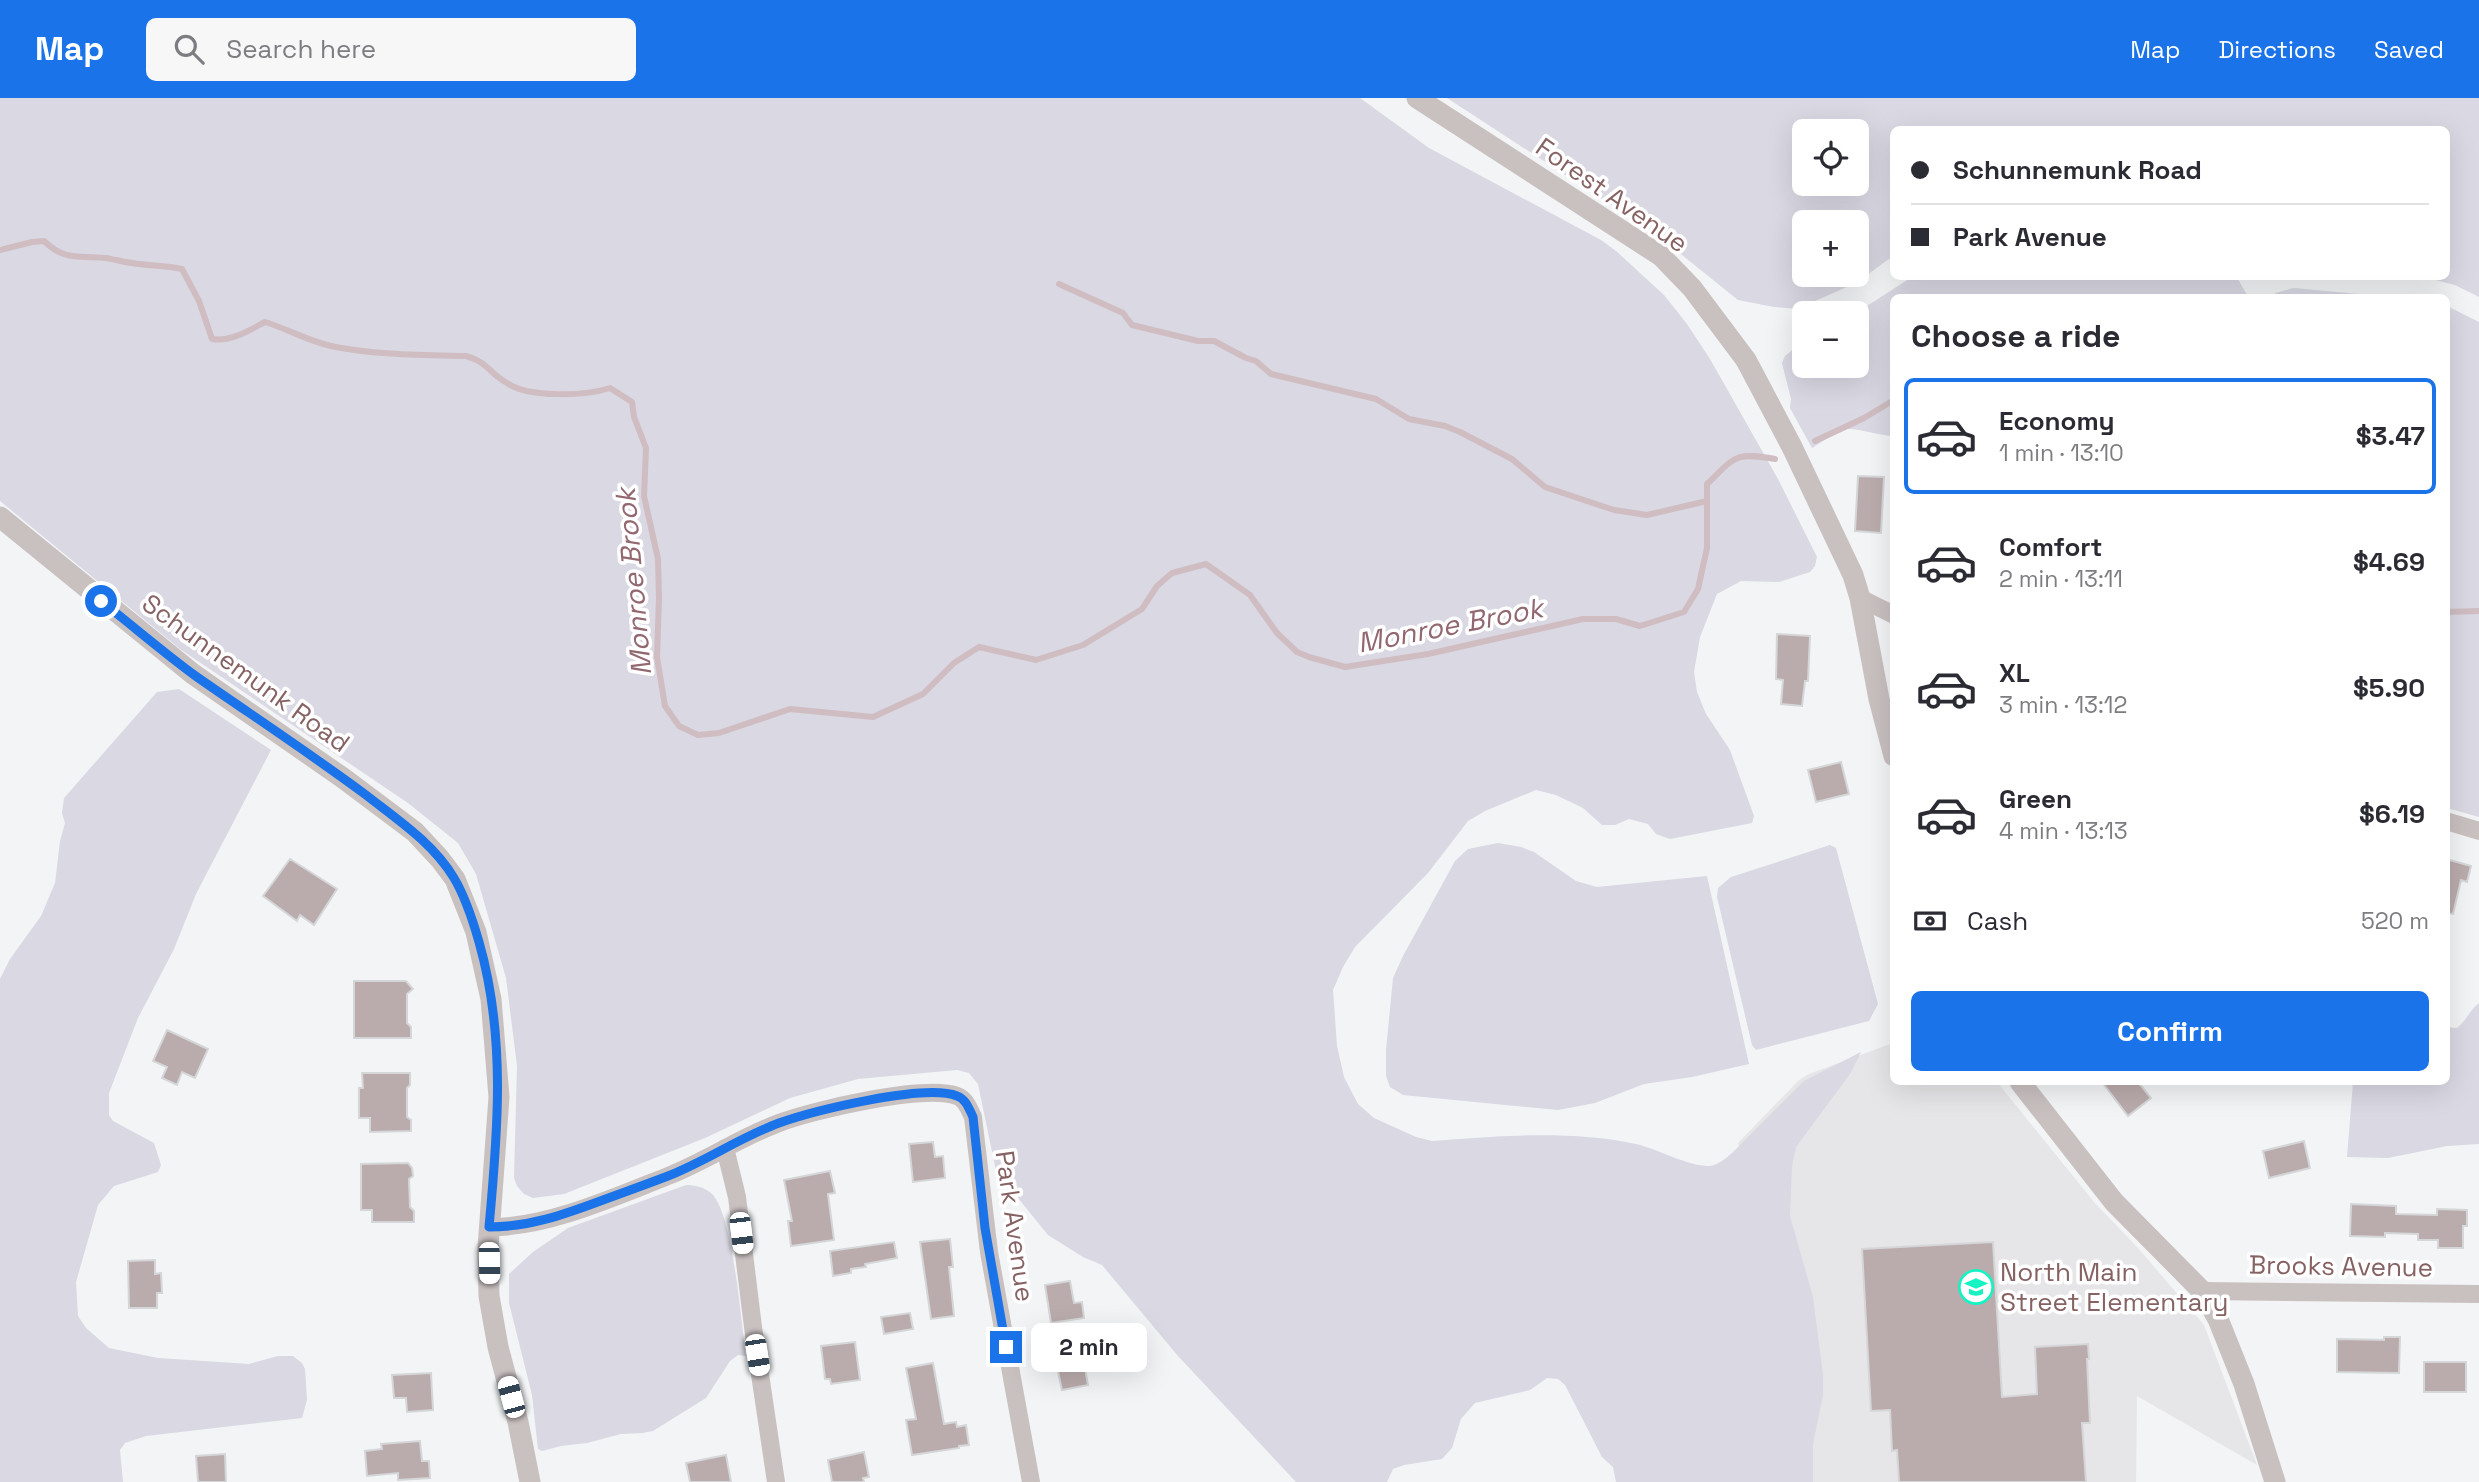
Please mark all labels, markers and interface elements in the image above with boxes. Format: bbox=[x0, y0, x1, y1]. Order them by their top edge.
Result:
search box bbox=[146, 18, 636, 81]
text: Map bbox=[35, 28, 104, 70]
icon: search bbox=[170, 30, 208, 68]
text: Search here bbox=[226, 32, 376, 66]
text: Map bbox=[2130, 34, 2180, 65]
text: Directions bbox=[2218, 34, 2336, 65]
text: Saved bbox=[2374, 34, 2444, 65]
map controls bbox=[1792, 119, 1869, 378]
button: locate bbox=[1792, 119, 1869, 196]
street label: Forest Avenue bbox=[1529, 130, 1695, 260]
text: Schunnemunk Road bbox=[1953, 153, 2202, 187]
button: + bbox=[1792, 210, 1869, 287]
text: Park Avenue bbox=[1953, 220, 2107, 254]
button: − bbox=[1792, 301, 1869, 378]
text: Choose a ride bbox=[1911, 316, 2121, 356]
text: Economy bbox=[1999, 404, 2115, 438]
icon: car bbox=[1915, 405, 1978, 468]
text: $3.47 bbox=[2356, 419, 2425, 453]
text: 1 min · 13:10 bbox=[1999, 438, 2124, 468]
water label: Monroe Brook bbox=[607, 484, 659, 677]
text: Comfort bbox=[1999, 530, 2102, 564]
icon: car bbox=[1915, 531, 1978, 594]
text: $4.69 bbox=[2353, 545, 2425, 579]
text: 2 min · 13:11 bbox=[1999, 564, 2123, 594]
route start bbox=[85, 585, 117, 617]
street label: Schunnemunk Road bbox=[135, 586, 357, 760]
water label: Monroe Brook bbox=[1354, 589, 1549, 661]
text: XL bbox=[1999, 656, 2030, 690]
icon: car bbox=[1915, 657, 1978, 720]
text: $5.90 bbox=[2353, 671, 2425, 705]
text: 3 min · 13:12 bbox=[1999, 690, 2127, 720]
text: Green bbox=[1999, 782, 2072, 816]
icon: car bbox=[1915, 783, 1978, 846]
text: $6.19 bbox=[2359, 797, 2425, 831]
text: 4 min · 13:13 bbox=[1999, 816, 2128, 846]
icon: cash bbox=[1911, 902, 1949, 940]
text: Cash bbox=[1967, 904, 2028, 938]
text: 520 m bbox=[2361, 906, 2429, 936]
button: Confirm bbox=[1911, 991, 2429, 1071]
street label: Park Avenue bbox=[988, 1148, 1042, 1304]
car bbox=[729, 1211, 754, 1255]
car bbox=[479, 1242, 500, 1284]
street label: Brooks Avenue bbox=[2249, 1247, 2433, 1285]
place label: North Main Street Elementary bbox=[2000, 1255, 2228, 1319]
school or university icon: North Main Street Elementary bbox=[1957, 1268, 1995, 1306]
callout: 2 min bbox=[1030, 1322, 1146, 1372]
route end bbox=[990, 1331, 1022, 1363]
text: 2 min bbox=[1059, 1332, 1119, 1362]
car bbox=[744, 1333, 771, 1377]
car bbox=[496, 1374, 527, 1420]

